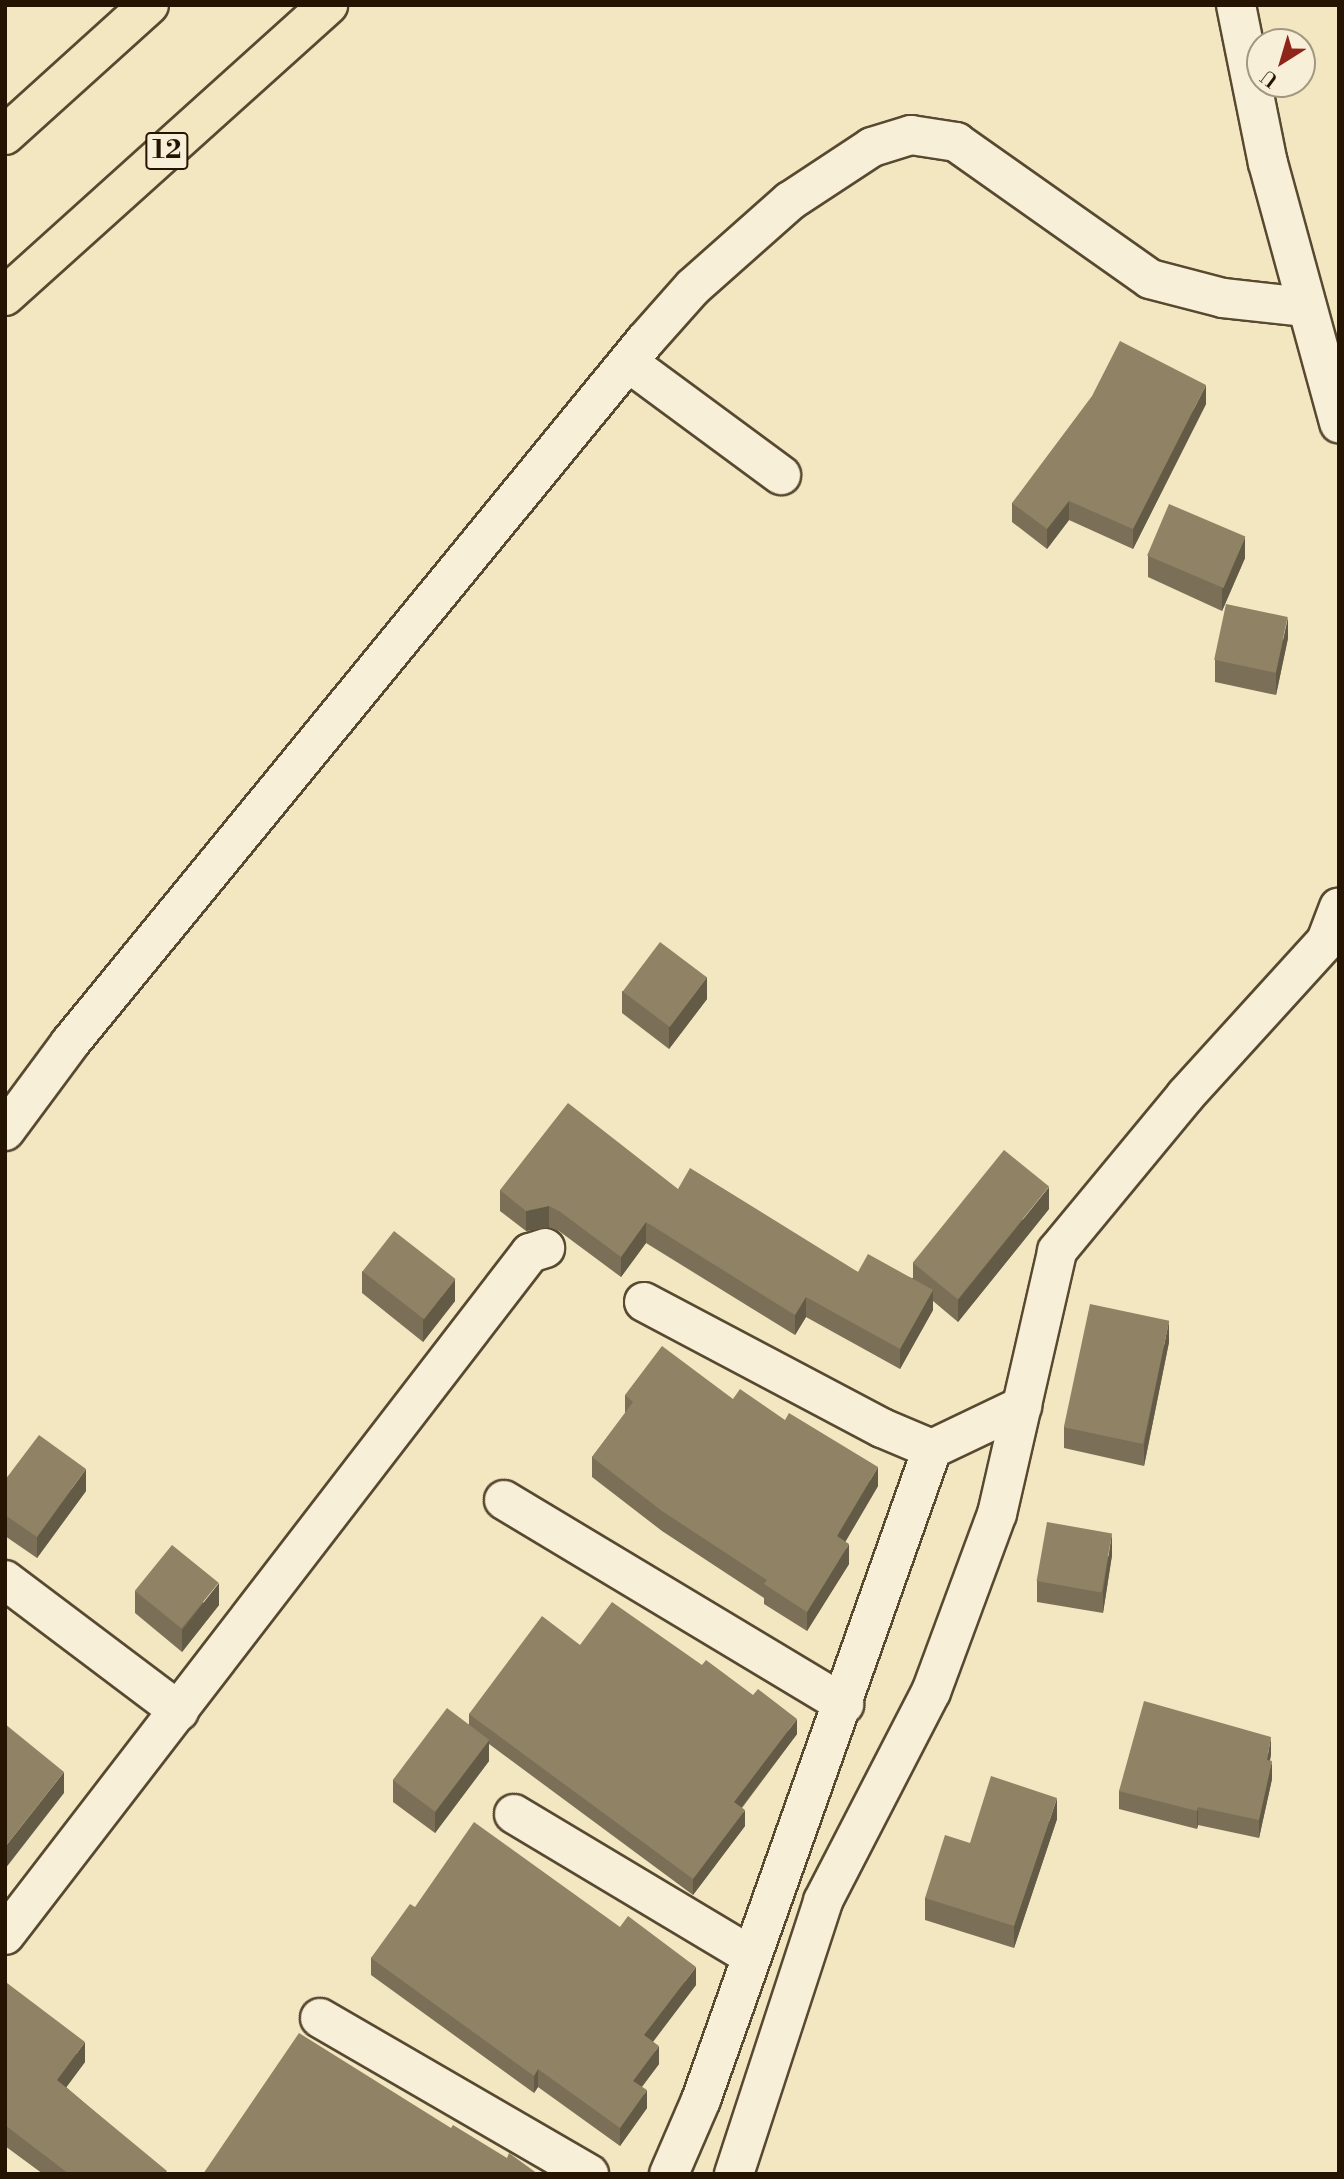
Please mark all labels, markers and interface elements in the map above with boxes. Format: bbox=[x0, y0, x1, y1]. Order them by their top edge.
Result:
north arrow bbox=[1246, 28, 1316, 98]
text: U bbox=[1256, 64, 1283, 92]
road number: 12 bbox=[144, 128, 190, 174]

